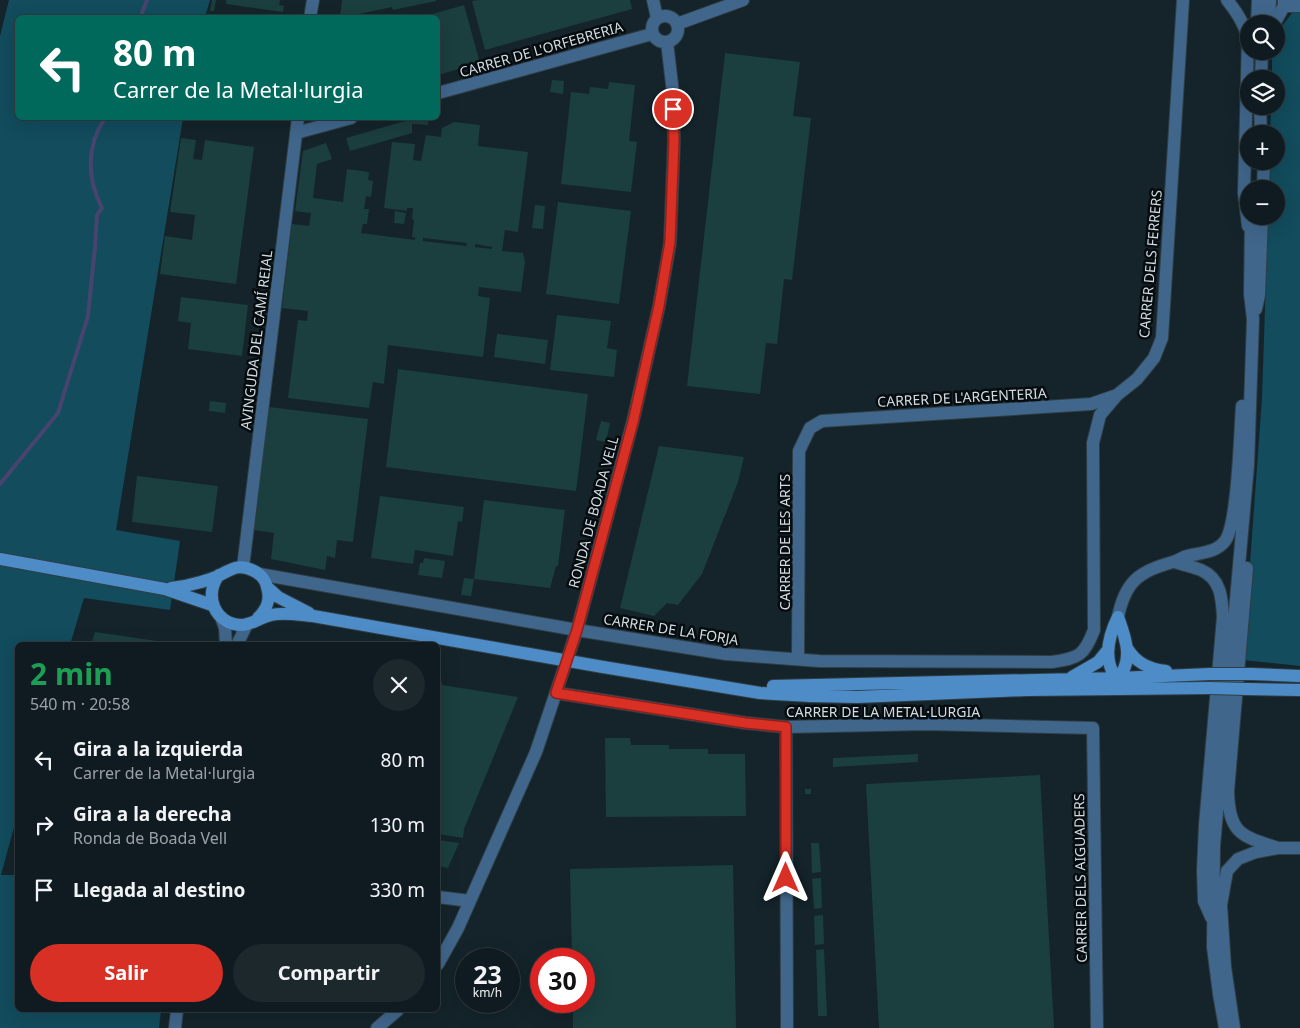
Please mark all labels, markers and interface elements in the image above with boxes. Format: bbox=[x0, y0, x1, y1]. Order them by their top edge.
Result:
map controls bbox=[1240, 15, 1285, 225]
button: search bbox=[1240, 15, 1285, 60]
street label: CARRER DE L'ORFEBRERIA bbox=[457, 17, 625, 81]
text: 80 m bbox=[113, 29, 196, 76]
icon: left bbox=[30, 35, 95, 100]
button: layers bbox=[1240, 70, 1285, 115]
text: Carrer de la Metal·lurgia bbox=[113, 74, 364, 104]
pin bbox=[652, 88, 694, 130]
icon: arrive bbox=[659, 95, 687, 123]
button: + bbox=[1240, 125, 1285, 170]
button: − bbox=[1240, 180, 1285, 225]
street label: CARRER DELS FERRERS bbox=[1134, 189, 1166, 339]
street label: AVINGUDA DEL CAMÍ REIAL bbox=[236, 249, 276, 431]
street label: CARRER DE L'ARGENTERIA bbox=[877, 383, 1047, 411]
street label: RONDA DE BOADA VELL bbox=[564, 434, 622, 590]
street label: CARRER DE LES ARTS bbox=[775, 473, 794, 610]
street label: CARRER DE LA FORJA bbox=[602, 609, 740, 649]
text: 2 min bbox=[30, 653, 113, 694]
button: close bbox=[373, 659, 425, 711]
text: 540 m · 20:58 bbox=[30, 693, 130, 715]
street label: CARRER DE LA METAL·LURGIA bbox=[786, 702, 980, 721]
text: Gira a la izquierda bbox=[73, 736, 243, 762]
icon: left bbox=[30, 746, 58, 774]
text: 80 m bbox=[381, 747, 425, 773]
text: Carrer de la Metal·lurgia bbox=[73, 762, 255, 784]
street label: CARRER DELS AIGUADERS bbox=[1069, 793, 1091, 963]
text: Gira a la derecha bbox=[73, 801, 232, 827]
icon: right bbox=[30, 811, 58, 839]
text: 130 m bbox=[370, 812, 425, 838]
text: Ronda de Boada Vell bbox=[73, 827, 227, 849]
position arrow bbox=[759, 851, 811, 903]
icon: arrive bbox=[30, 876, 58, 904]
text: Llegada al destino bbox=[73, 877, 245, 903]
text: 330 m bbox=[370, 877, 425, 903]
button: Salir bbox=[30, 944, 223, 1002]
button: Compartir bbox=[233, 944, 425, 1002]
speed limit sign: 30 bbox=[530, 948, 595, 1013]
text: 23 bbox=[473, 957, 502, 991]
text: km/h bbox=[473, 984, 502, 1001]

